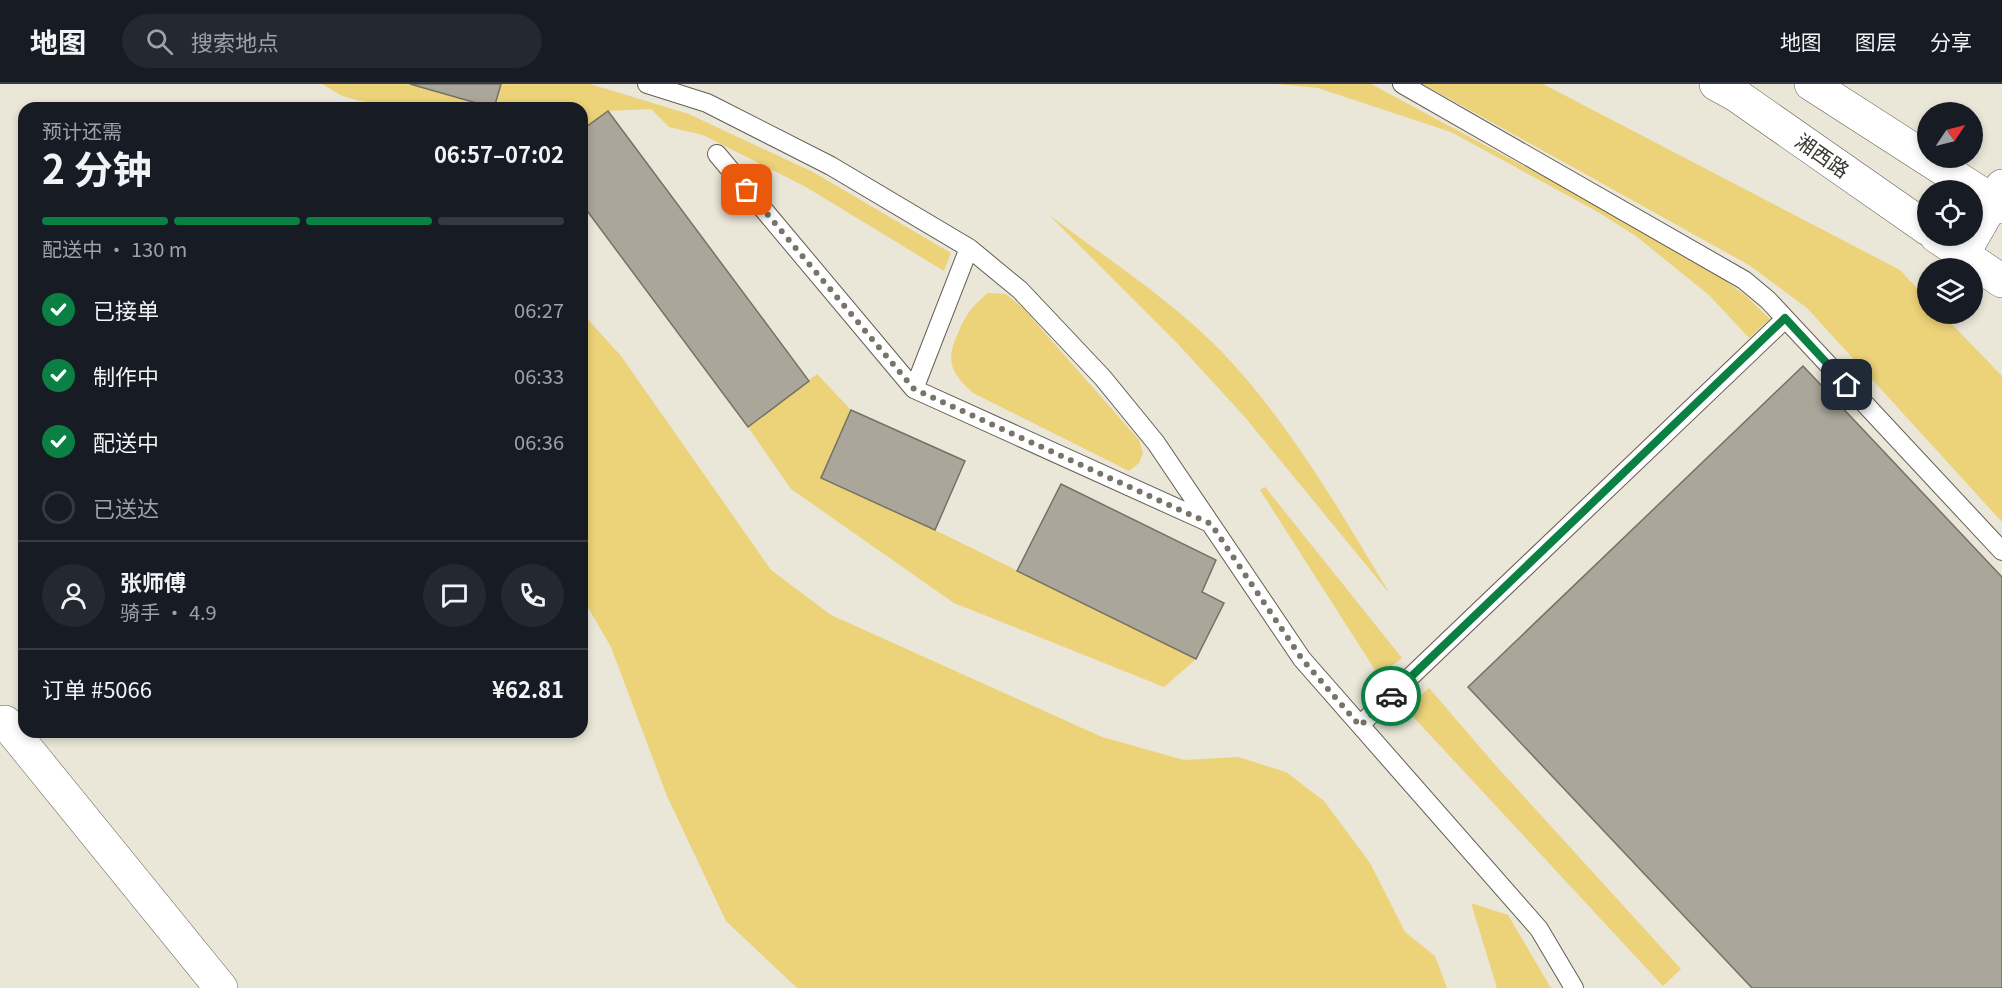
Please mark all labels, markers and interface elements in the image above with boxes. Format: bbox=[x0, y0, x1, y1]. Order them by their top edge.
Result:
search box bbox=[122, 14, 542, 68]
text: 地图 bbox=[30, 21, 86, 61]
icon: search bbox=[143, 25, 176, 58]
text: 搜索地点 bbox=[191, 25, 279, 57]
text: 地图 bbox=[1780, 26, 1822, 56]
text: 图层 bbox=[1855, 26, 1897, 56]
text: 分享 bbox=[1930, 26, 1972, 56]
north arrow bbox=[1917, 102, 1983, 168]
map controls bbox=[1917, 102, 1983, 324]
text: 预计还需 bbox=[42, 116, 122, 145]
street label: 湘西路 bbox=[1790, 126, 1856, 184]
text: 06:57–07:02 bbox=[434, 137, 564, 169]
text: 2 分钟 bbox=[42, 139, 152, 195]
pin bbox=[721, 164, 772, 215]
icon: bag bbox=[730, 173, 763, 206]
button: locate bbox=[1917, 180, 1983, 246]
text: 配送中 · 130 m bbox=[42, 234, 187, 263]
button: layers bbox=[1917, 258, 1983, 324]
icon: check bbox=[42, 293, 75, 326]
text: 已接单 bbox=[93, 293, 159, 325]
text: 06:27 bbox=[514, 295, 564, 324]
icon: check bbox=[42, 359, 75, 392]
text: 制作中 bbox=[93, 359, 159, 391]
pin bbox=[1821, 359, 1872, 410]
text: 06:33 bbox=[514, 361, 564, 390]
icon: home bbox=[1830, 368, 1863, 401]
icon: check bbox=[42, 425, 75, 458]
text: 配送中 bbox=[93, 425, 159, 457]
text: 06:36 bbox=[514, 427, 564, 456]
text: 已送达 bbox=[93, 491, 159, 523]
button: person bbox=[42, 564, 105, 627]
button: chat bbox=[423, 564, 486, 627]
button: phone bbox=[501, 564, 564, 627]
text: 张师傅 bbox=[120, 565, 186, 597]
text: 骑手 · 4.9 bbox=[120, 597, 217, 626]
courier bbox=[1361, 666, 1421, 726]
text: 订单 #5066 bbox=[42, 672, 152, 704]
text: ¥62.81 bbox=[492, 672, 564, 704]
icon: car bbox=[1375, 680, 1408, 713]

